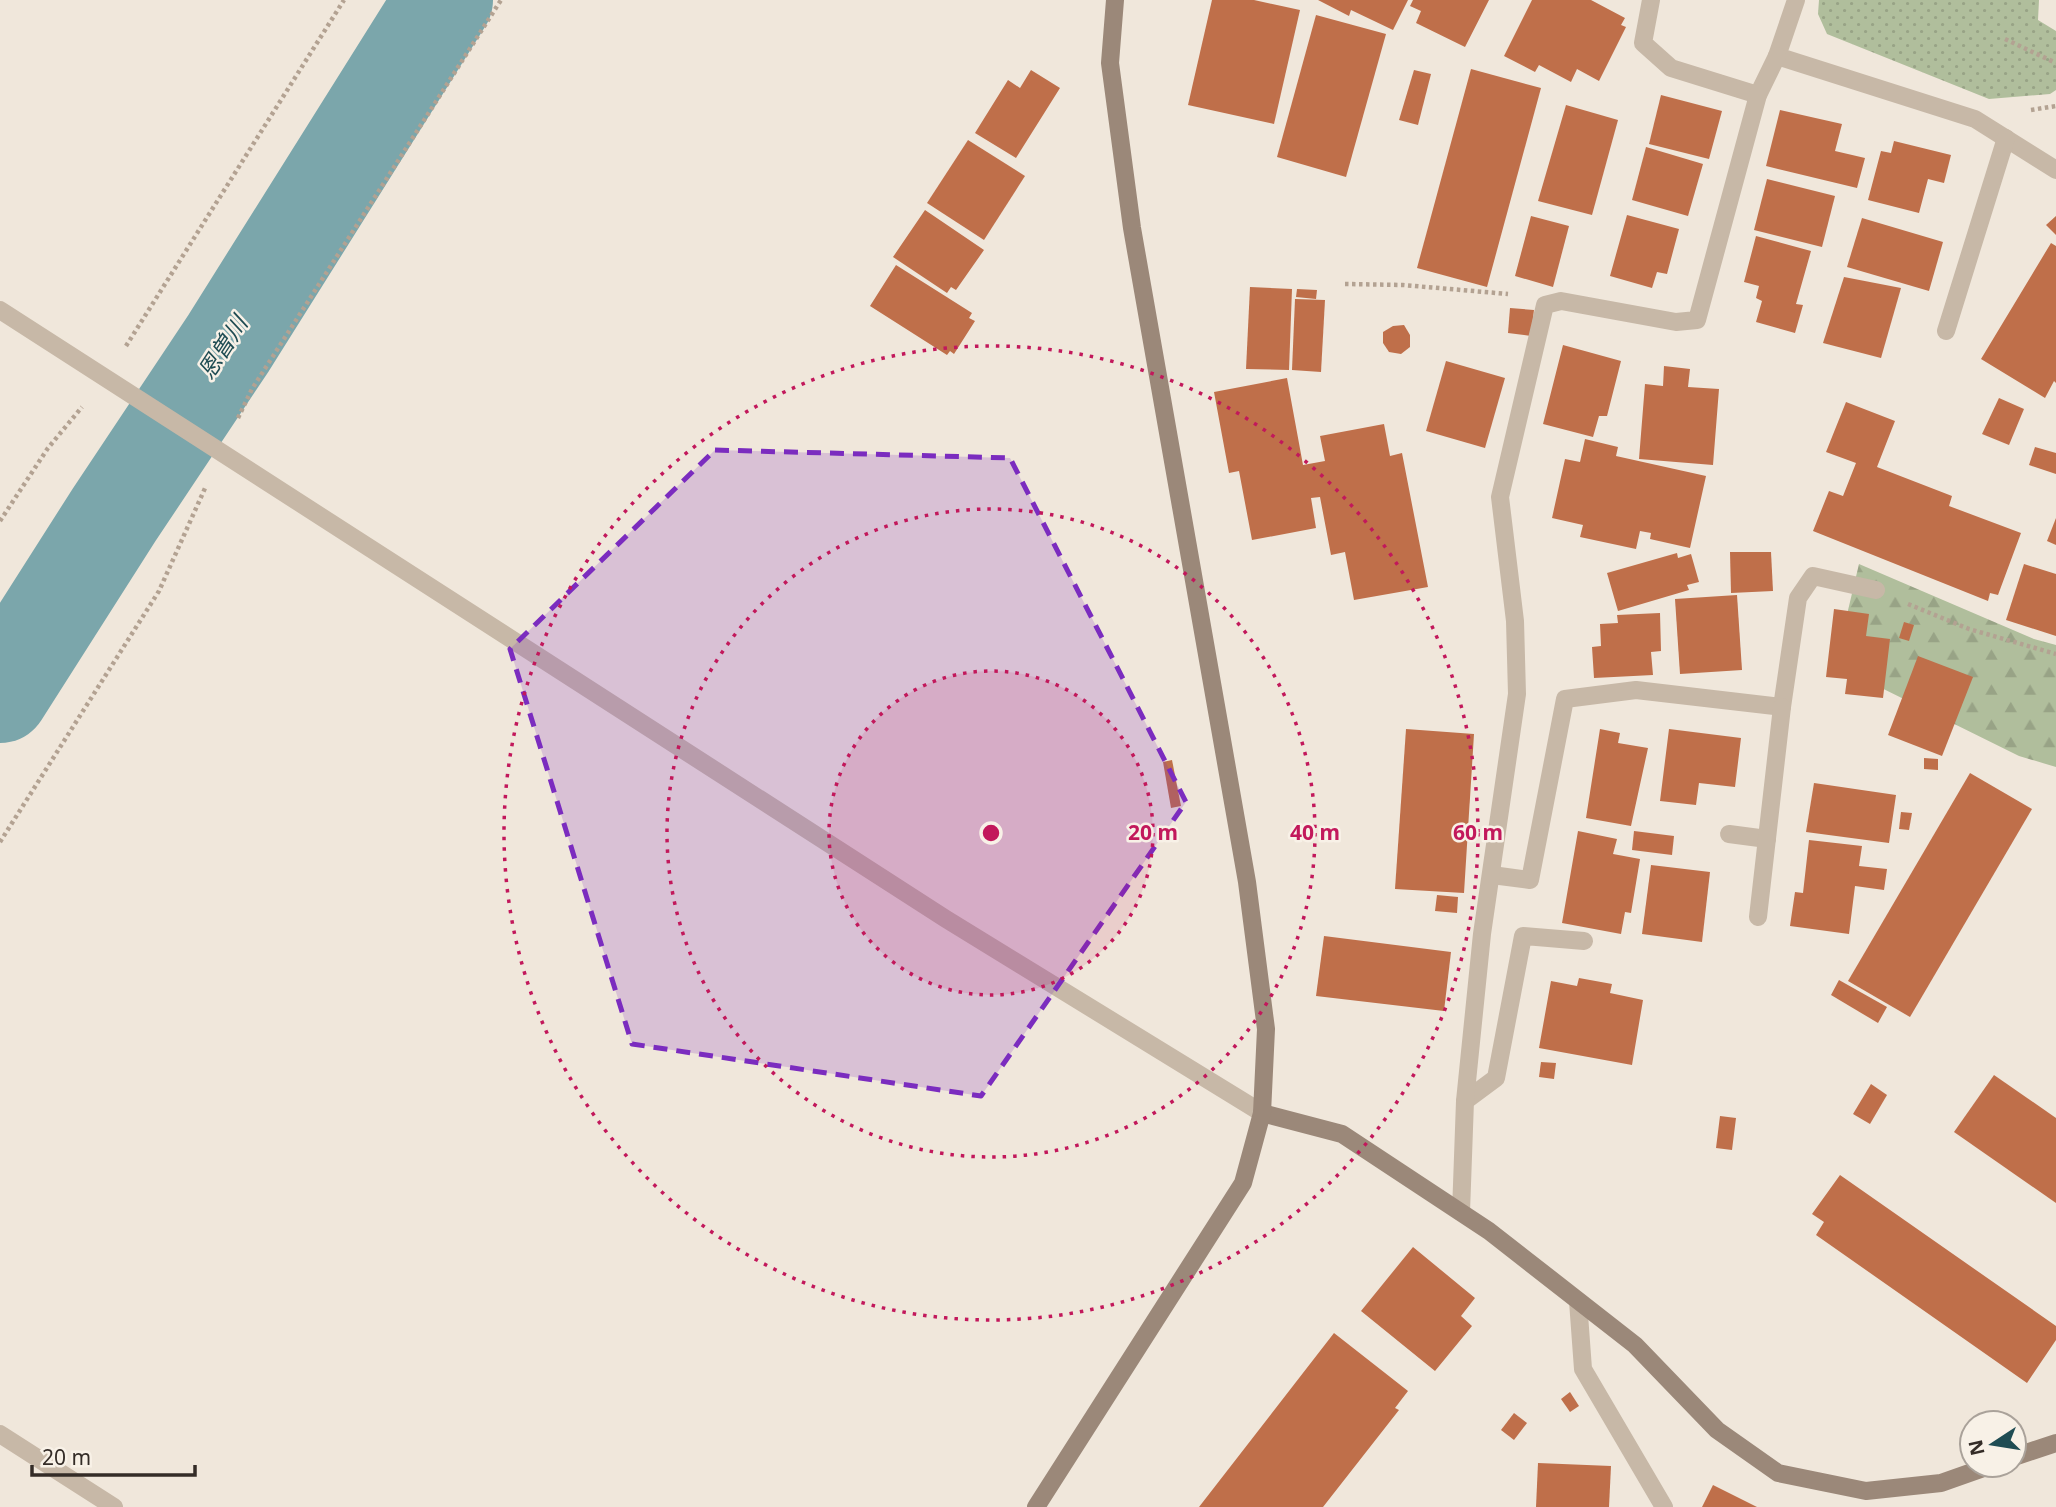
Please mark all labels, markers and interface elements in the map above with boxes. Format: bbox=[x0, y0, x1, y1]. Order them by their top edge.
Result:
water label: 恩曽川 bbox=[190, 307, 256, 385]
text: 20 m bbox=[1128, 818, 1178, 846]
text: 40 m bbox=[1290, 818, 1340, 846]
text: 60 m bbox=[1453, 818, 1503, 846]
centre of rings bbox=[979, 821, 1003, 845]
north arrow bbox=[1958, 1409, 2028, 1479]
scale bar bbox=[32, 1434, 194, 1478]
text: N bbox=[1962, 1437, 1991, 1458]
text: 20 m bbox=[42, 1443, 91, 1471]

